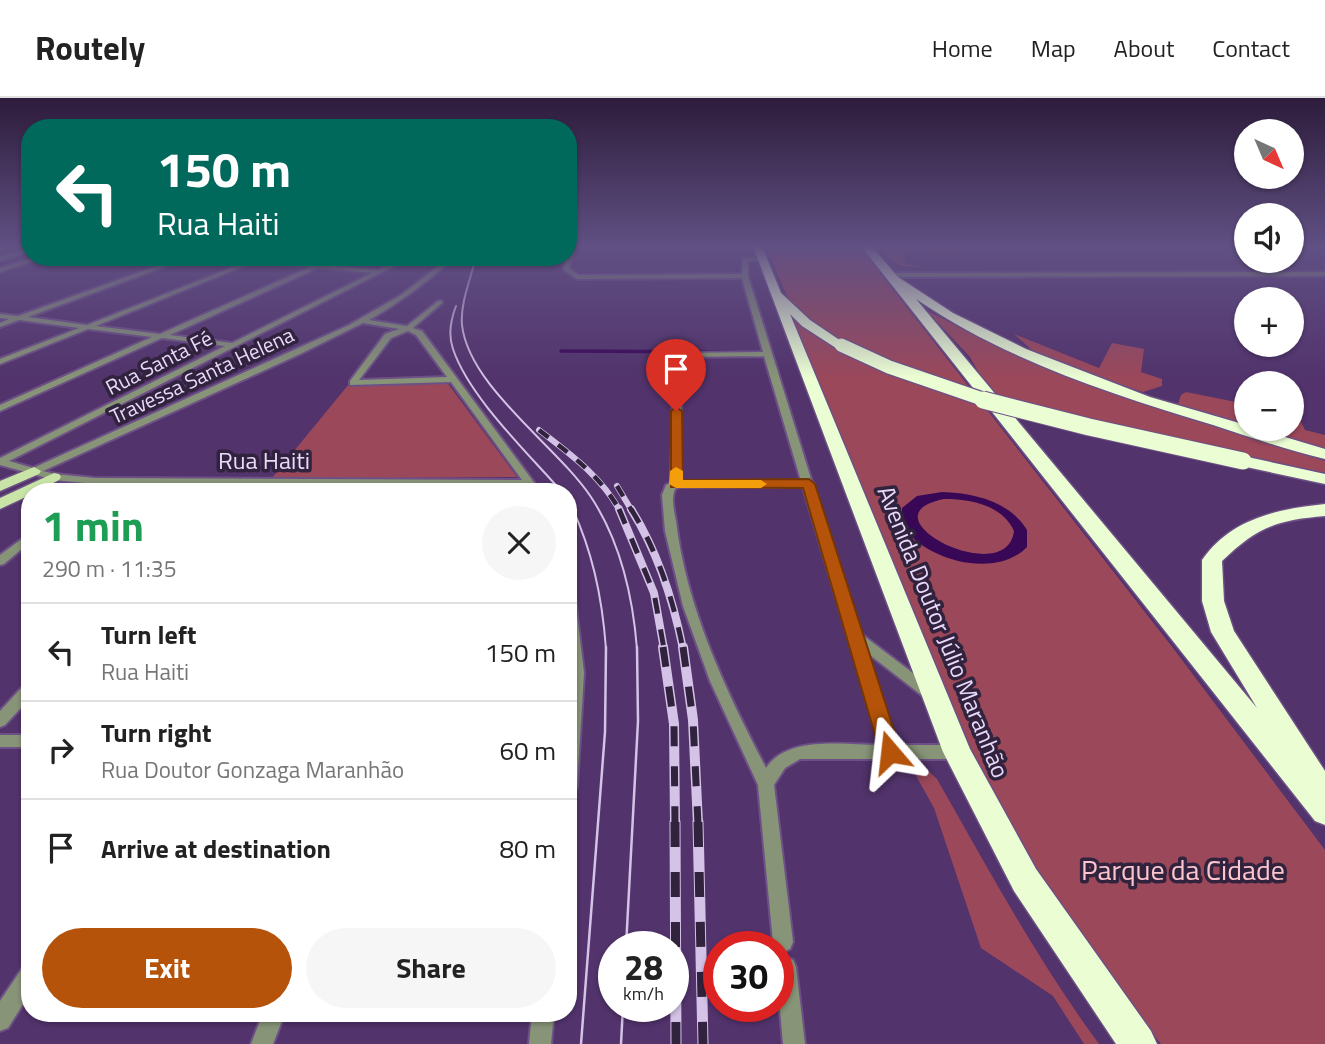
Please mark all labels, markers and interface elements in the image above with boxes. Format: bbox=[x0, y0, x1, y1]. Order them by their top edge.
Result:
text: Routely bbox=[35, 23, 145, 73]
text: Home bbox=[932, 30, 993, 66]
text: Map bbox=[1031, 30, 1076, 66]
text: About bbox=[1114, 30, 1174, 66]
text: Contact bbox=[1212, 30, 1290, 66]
north arrow bbox=[1234, 119, 1304, 189]
map controls bbox=[1234, 119, 1304, 441]
text: 150 m bbox=[157, 131, 291, 206]
icon: left bbox=[42, 147, 133, 238]
text: Rua Haiti bbox=[157, 199, 280, 247]
button: sound bbox=[1234, 203, 1304, 273]
button: + bbox=[1234, 287, 1304, 357]
street label: Travessa Santa Helena bbox=[104, 318, 299, 432]
street label: Rua Santa Fé bbox=[100, 322, 218, 403]
pin bbox=[646, 339, 706, 411]
icon: arrive bbox=[657, 350, 695, 388]
button: − bbox=[1234, 371, 1304, 441]
street label: Rua Haiti bbox=[218, 442, 310, 478]
street label: Avenida Doutor Júlio Maranhão bbox=[869, 480, 1019, 783]
text: 1 min bbox=[42, 493, 144, 557]
button: close bbox=[482, 506, 556, 580]
text: 290 m · 11:35 bbox=[42, 551, 177, 586]
text: Turn left bbox=[101, 615, 196, 654]
icon: left bbox=[42, 633, 80, 671]
text: 150 m bbox=[485, 633, 556, 672]
text: Rua Haiti bbox=[101, 654, 189, 689]
text: Turn right bbox=[101, 713, 212, 752]
position arrow bbox=[853, 715, 927, 789]
icon: right bbox=[42, 731, 80, 769]
text: 60 m bbox=[499, 731, 556, 770]
text: Rua Doutor Gonzaga Maranhão bbox=[101, 752, 404, 787]
icon: arrive bbox=[42, 829, 80, 867]
text: Arrive at destination bbox=[101, 829, 331, 868]
text: 80 m bbox=[499, 829, 556, 868]
park label: Parque da Cidade bbox=[1081, 848, 1285, 891]
button: Exit bbox=[42, 928, 292, 1008]
button: Share bbox=[306, 928, 556, 1008]
speed limit sign: 30 bbox=[703, 931, 794, 1022]
text: 28 bbox=[624, 940, 663, 994]
text: km/h bbox=[623, 980, 664, 1007]

